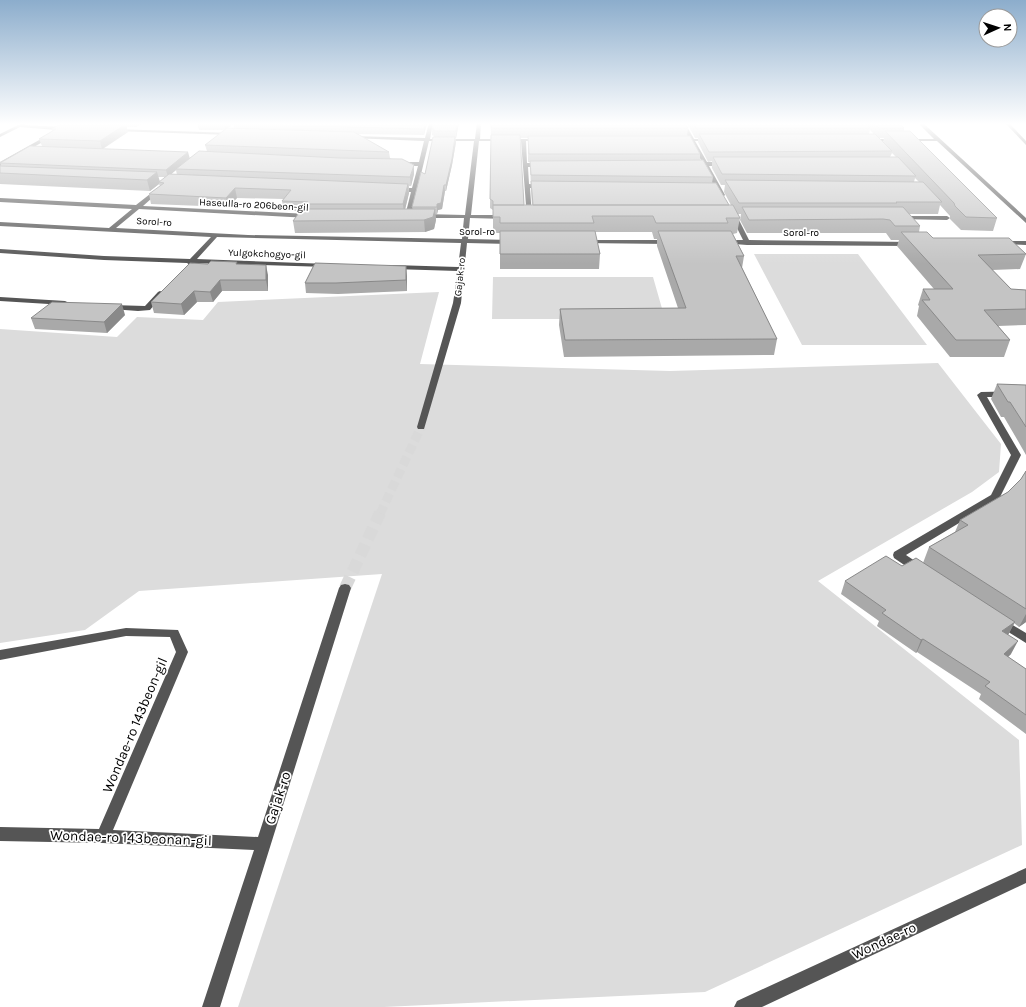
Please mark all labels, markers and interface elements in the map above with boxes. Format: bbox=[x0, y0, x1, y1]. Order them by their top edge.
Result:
north arrow bbox=[978, 8, 1018, 48]
text: N bbox=[1001, 23, 1014, 32]
street label: Haseulla-ro 206beon-gil bbox=[199, 196, 309, 214]
street label: Sorol-ro bbox=[136, 215, 172, 229]
street label: Sorol-ro bbox=[459, 226, 495, 238]
street label: Sorol-ro bbox=[783, 227, 819, 239]
street label: Yulgokchogyo-gil bbox=[228, 247, 306, 261]
street label: Gajak-ro bbox=[452, 257, 468, 297]
street label: Wondae-ro 143beon-gil bbox=[99, 655, 171, 795]
street label: Gajak-ro bbox=[262, 770, 294, 826]
street label: Wondae-ro 143beonan-gil bbox=[50, 827, 212, 849]
street label: Wondae-ro bbox=[849, 919, 919, 963]

